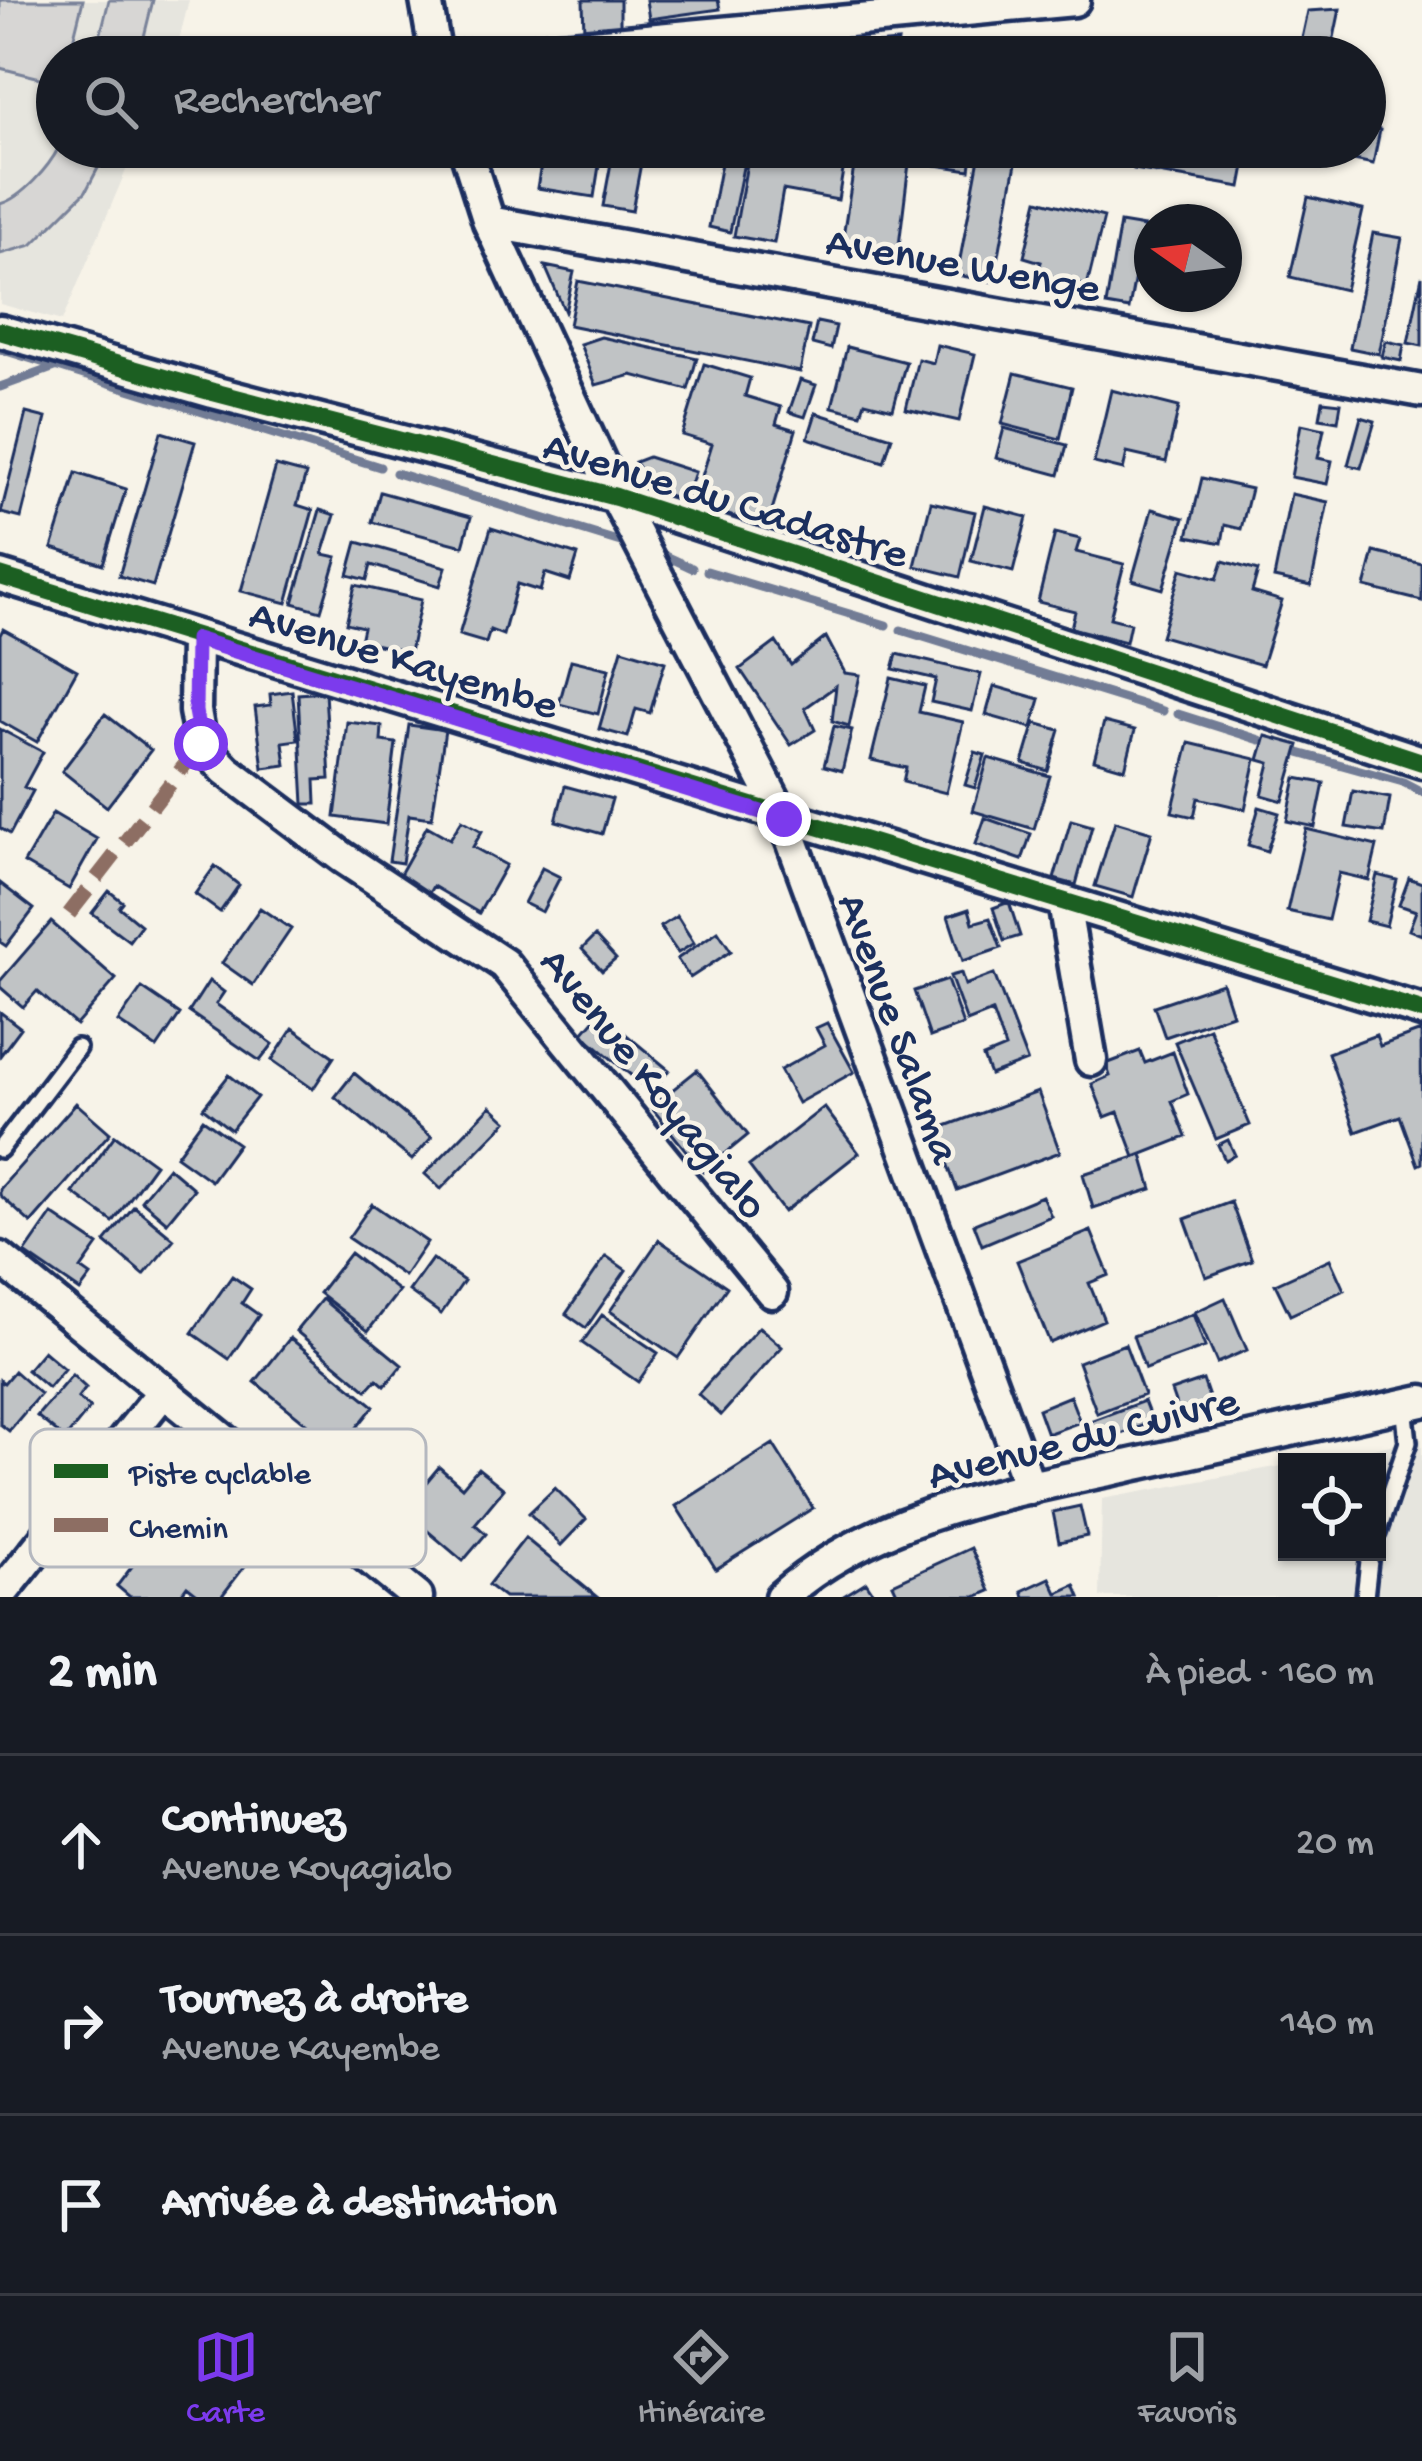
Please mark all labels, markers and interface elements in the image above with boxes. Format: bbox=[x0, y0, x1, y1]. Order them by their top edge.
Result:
search box bbox=[36, 36, 1386, 168]
icon: search bbox=[78, 69, 144, 135]
text: Rechercher bbox=[174, 76, 378, 129]
north arrow bbox=[1134, 204, 1242, 312]
street label: Avenue Wenge bbox=[821, 218, 1105, 319]
street label: Avenue du Cadastre bbox=[536, 422, 914, 584]
street label: Avenue Kayembe bbox=[242, 591, 564, 736]
route start bbox=[174, 717, 228, 771]
route end bbox=[757, 792, 811, 846]
street label: Avenue Salama bbox=[822, 887, 969, 1174]
street label: Avenue Koyagialo bbox=[525, 939, 777, 1233]
street label: Avenue du Cuivre bbox=[923, 1377, 1245, 1506]
legend bbox=[30, 1429, 426, 1567]
map controls bbox=[1278, 1453, 1386, 1561]
button: locate bbox=[1278, 1453, 1386, 1561]
text: Piste cyclable bbox=[128, 1458, 312, 1496]
text: Chemin bbox=[129, 1512, 228, 1550]
text: 2 min bbox=[48, 1645, 157, 1705]
text: À pied · 160 m bbox=[1146, 1652, 1374, 1698]
text: Continuez bbox=[162, 1795, 345, 1848]
icon: ahead bbox=[48, 1812, 114, 1878]
text: 20 m bbox=[1296, 1822, 1374, 1868]
text: Avenue Koyagialo bbox=[162, 1848, 452, 1894]
text: Tournez à droite bbox=[162, 1975, 467, 2028]
icon: right bbox=[48, 1992, 114, 2058]
text: 140 m bbox=[1281, 2002, 1374, 2048]
text: Avenue Kayembe bbox=[162, 2028, 439, 2074]
icon: arrive bbox=[48, 2172, 114, 2238]
text: Arrivée à destination bbox=[162, 2178, 556, 2231]
tab: Carte bbox=[186, 2324, 265, 2434]
tab: Itinéraire bbox=[638, 2324, 765, 2434]
tab: Favoris bbox=[1138, 2324, 1236, 2434]

